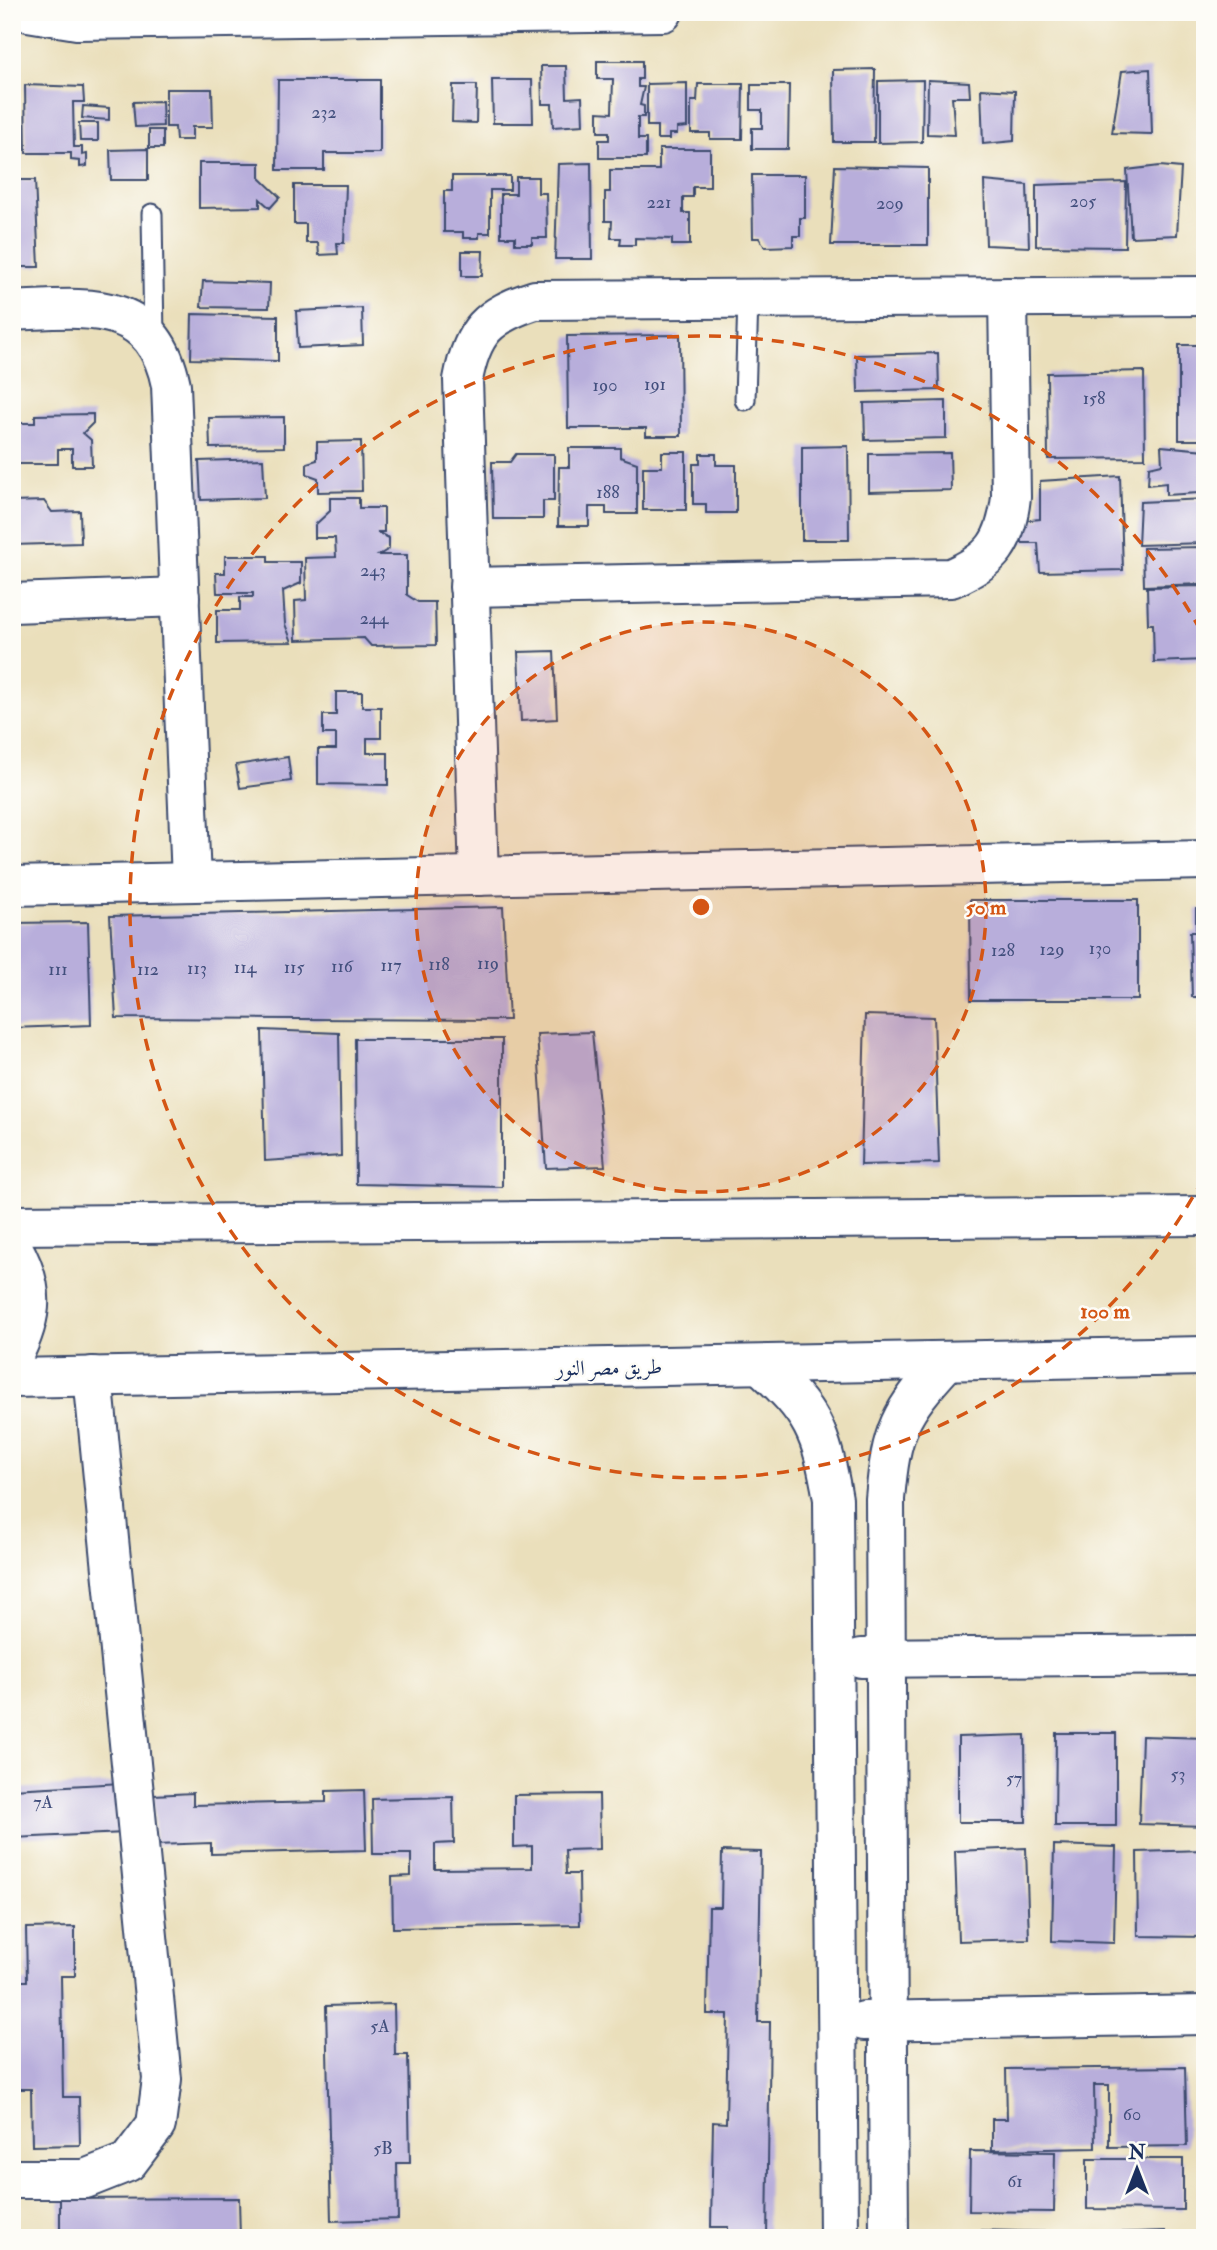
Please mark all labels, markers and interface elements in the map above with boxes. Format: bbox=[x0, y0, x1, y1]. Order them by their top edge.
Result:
house number: 232 bbox=[311, 101, 337, 124]
house number: 205 bbox=[1070, 190, 1096, 213]
house number: 221 bbox=[647, 191, 671, 214]
house number: 209 bbox=[876, 192, 904, 215]
house number: 191 bbox=[644, 373, 666, 396]
house number: 190 bbox=[593, 374, 617, 397]
house number: 158 bbox=[1083, 387, 1105, 410]
house number: 188 bbox=[596, 481, 620, 504]
house number: 243 bbox=[360, 559, 386, 582]
house number: 244 bbox=[360, 607, 390, 630]
text: 50 m bbox=[966, 894, 1007, 921]
centre of rings bbox=[689, 895, 713, 919]
house number: 130 bbox=[1089, 937, 1111, 960]
house number: 129 bbox=[1040, 938, 1064, 961]
house number: 128 bbox=[991, 939, 1015, 962]
house number: 119 bbox=[477, 952, 499, 975]
house number: 118 bbox=[428, 953, 450, 976]
house number: 117 bbox=[380, 954, 402, 977]
house number: 116 bbox=[331, 955, 354, 978]
house number: 114 bbox=[234, 956, 258, 979]
house number: 115 bbox=[284, 956, 304, 979]
house number: 113 bbox=[187, 957, 207, 980]
house number: 111 bbox=[48, 958, 68, 981]
house number: 112 bbox=[137, 958, 159, 981]
text: 100 m bbox=[1080, 1298, 1131, 1325]
street label: طريق مصر النور bbox=[553, 1354, 663, 1382]
house number: 53 bbox=[1171, 1763, 1185, 1786]
house number: 57 bbox=[1006, 1767, 1022, 1790]
house number: 7A bbox=[33, 1791, 53, 1814]
house number: 5A bbox=[370, 2015, 390, 2038]
house number: 60 bbox=[1123, 2103, 1141, 2126]
north arrow bbox=[1102, 2134, 1172, 2204]
house number: 5B bbox=[373, 2137, 393, 2160]
text: N bbox=[1127, 2141, 1146, 2165]
house number: 61 bbox=[1007, 2170, 1023, 2193]

